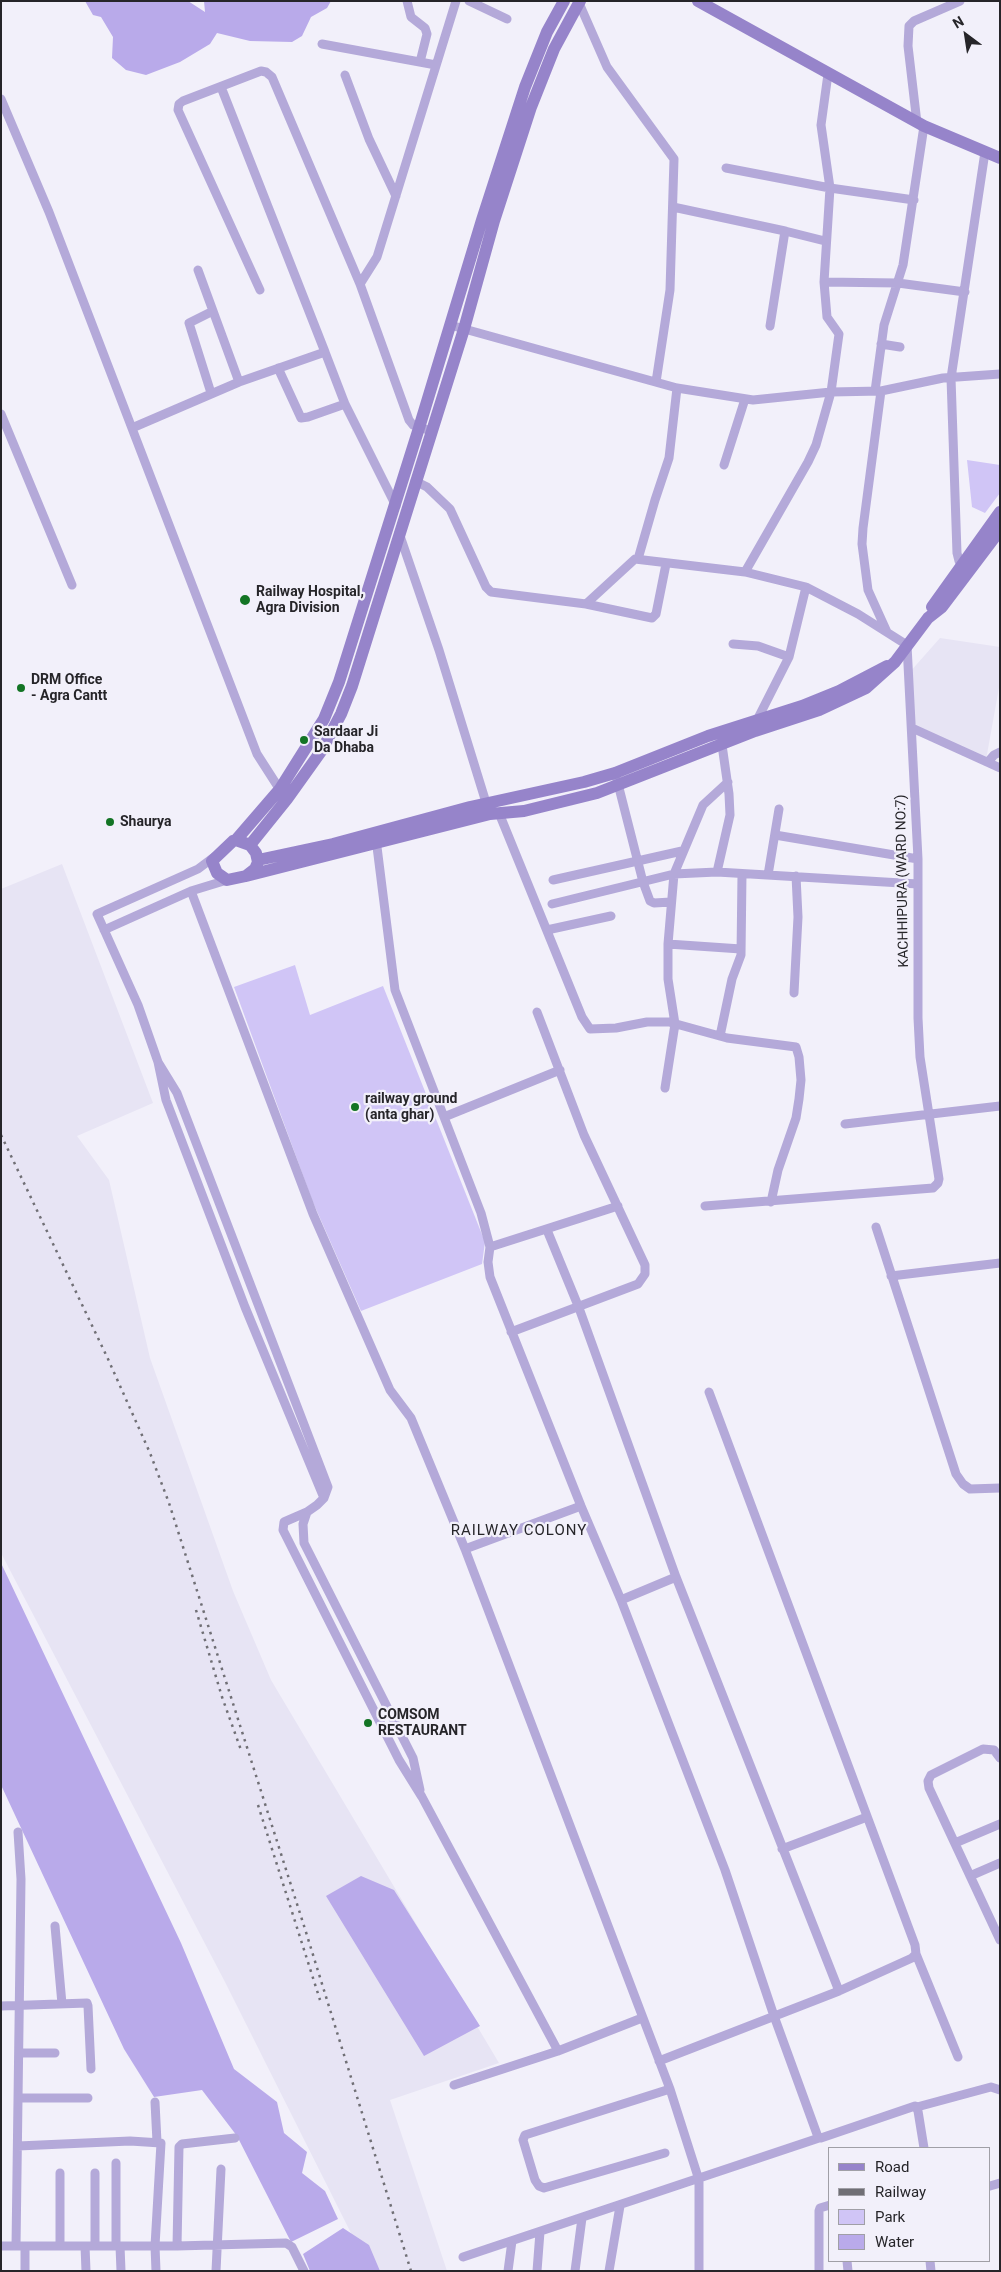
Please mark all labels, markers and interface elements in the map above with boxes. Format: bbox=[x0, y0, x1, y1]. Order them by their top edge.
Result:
north arrow bbox=[941, 10, 991, 60]
text: N bbox=[950, 13, 967, 32]
place label: Railway Hospital, Agra Division bbox=[256, 584, 364, 616]
marker: Railway Hospital, Agra Division bbox=[238, 593, 252, 607]
place label: DRM Office - Agra Cantt bbox=[31, 672, 107, 704]
marker: DRM Office - Agra Cantt bbox=[15, 682, 27, 694]
place label: Sardaar Ji Da Dhaba bbox=[314, 724, 378, 756]
marker: Sardaar Ji Da Dhaba bbox=[298, 734, 310, 746]
street label: KACHHIPURA (WARD NO:7) bbox=[893, 794, 913, 968]
place label: Shaurya bbox=[120, 814, 171, 830]
marker: Shaurya bbox=[104, 816, 116, 828]
place label: railway ground (anta ghar) bbox=[365, 1091, 457, 1124]
marker: railway ground (anta ghar) bbox=[349, 1101, 361, 1113]
district label: RAILWAY COLONY bbox=[449, 1522, 589, 1540]
place label: COMSOM RESTAURANT bbox=[378, 1707, 467, 1740]
marker: COMSOM RESTAURANT bbox=[362, 1717, 374, 1729]
legend bbox=[828, 2147, 991, 2262]
text: Road bbox=[875, 2158, 909, 2176]
text: Railway bbox=[875, 2183, 926, 2201]
text: Park bbox=[875, 2208, 905, 2226]
text: Water bbox=[875, 2233, 914, 2251]

